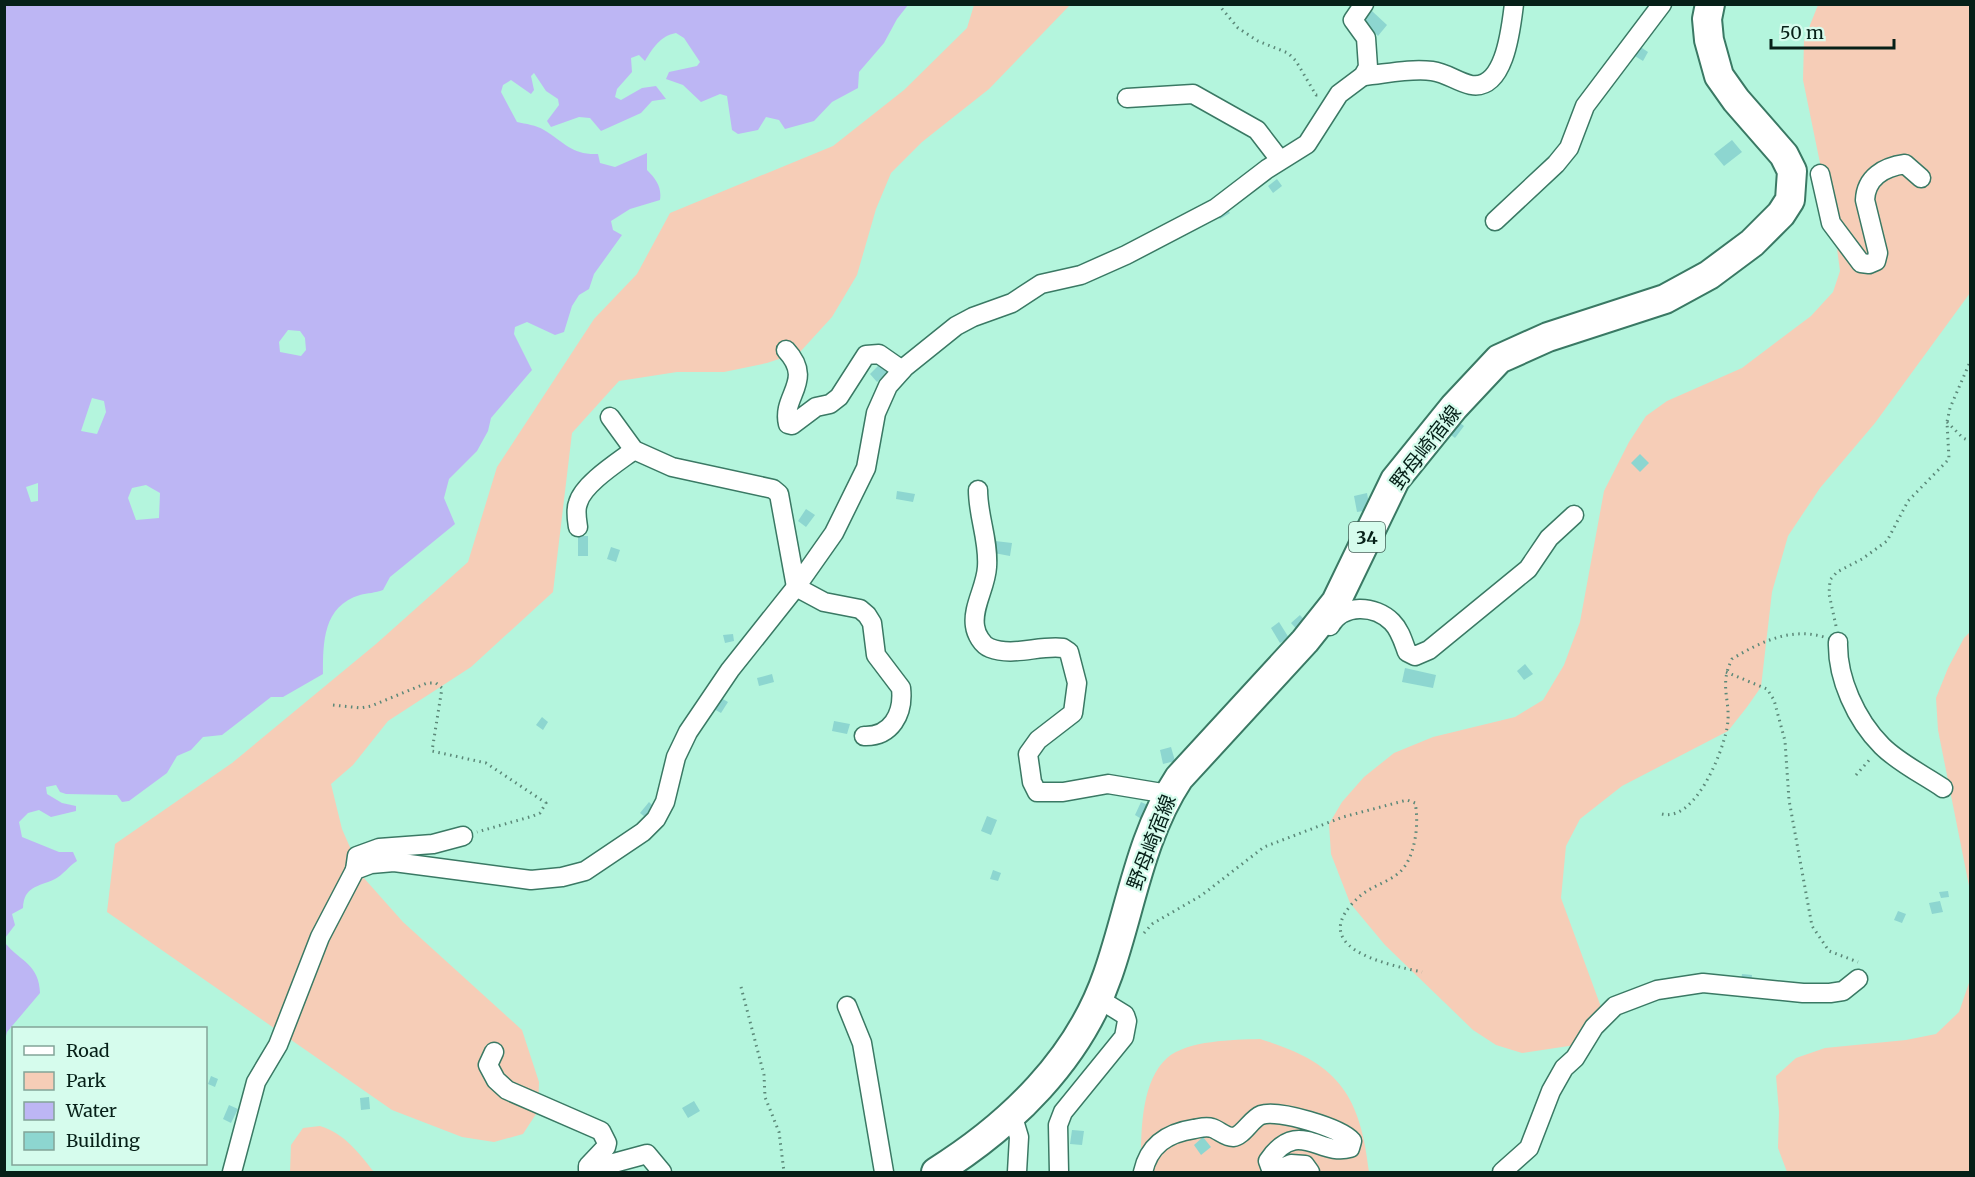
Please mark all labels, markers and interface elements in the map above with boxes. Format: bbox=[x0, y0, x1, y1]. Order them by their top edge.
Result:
scale bar bbox=[1771, 12, 1894, 50]
text: 50 m bbox=[1780, 21, 1824, 44]
street label: 野母崎宿線 bbox=[1384, 400, 1466, 494]
road number: 34 bbox=[1349, 522, 1385, 552]
street label: 野母崎宿線 bbox=[1121, 791, 1181, 893]
legend bbox=[12, 1027, 207, 1165]
text: Road bbox=[66, 1039, 110, 1062]
text: Park bbox=[66, 1069, 107, 1092]
text: Water bbox=[65, 1099, 117, 1122]
text: Building bbox=[66, 1129, 140, 1152]

